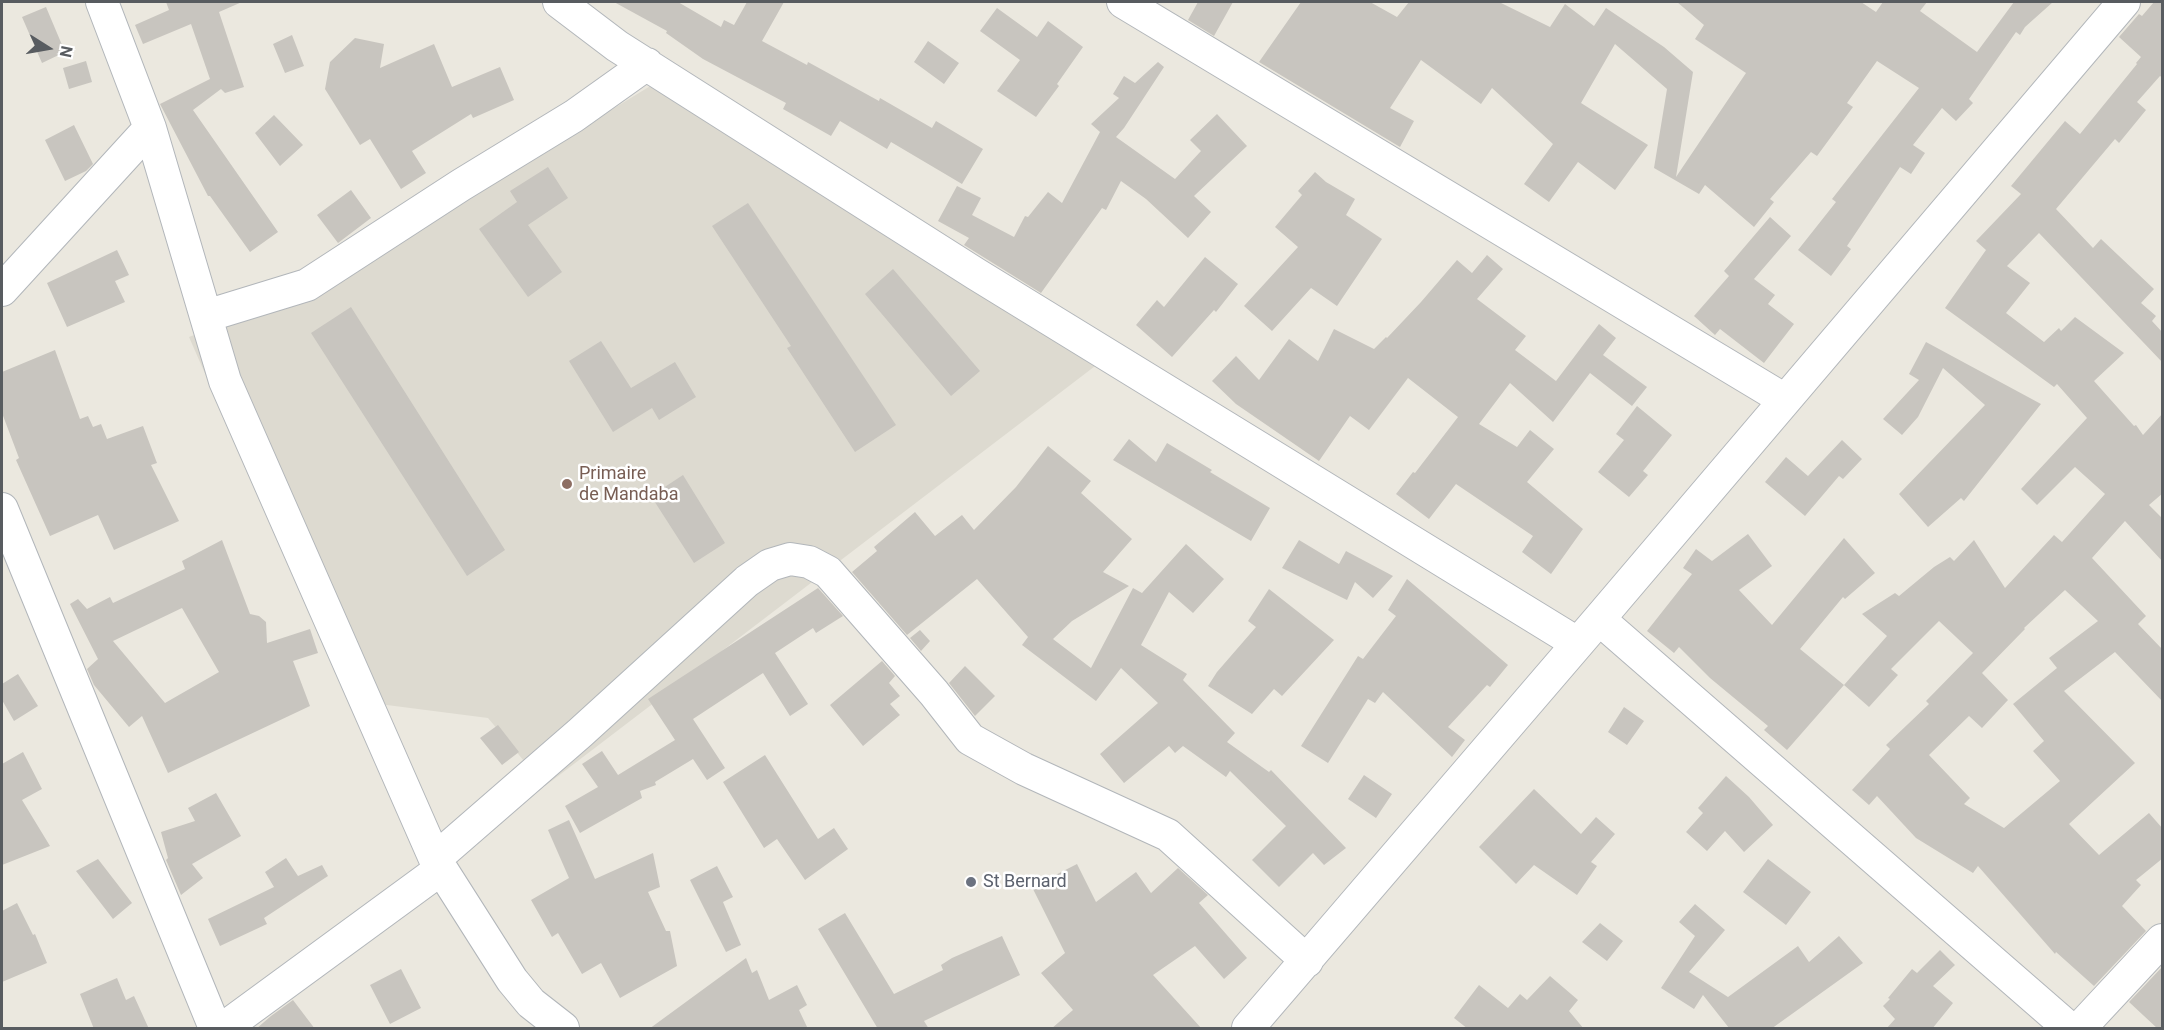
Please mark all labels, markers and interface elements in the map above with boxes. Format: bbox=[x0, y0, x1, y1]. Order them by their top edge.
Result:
north arrow bbox=[18, 18, 78, 78]
text: N bbox=[56, 44, 77, 59]
place label: Primaire de Mandaba bbox=[579, 463, 678, 506]
marker: Primaire de Mandaba bbox=[560, 477, 574, 491]
place label: St Bernard bbox=[983, 871, 1067, 893]
marker: St Bernard bbox=[964, 875, 978, 889]

